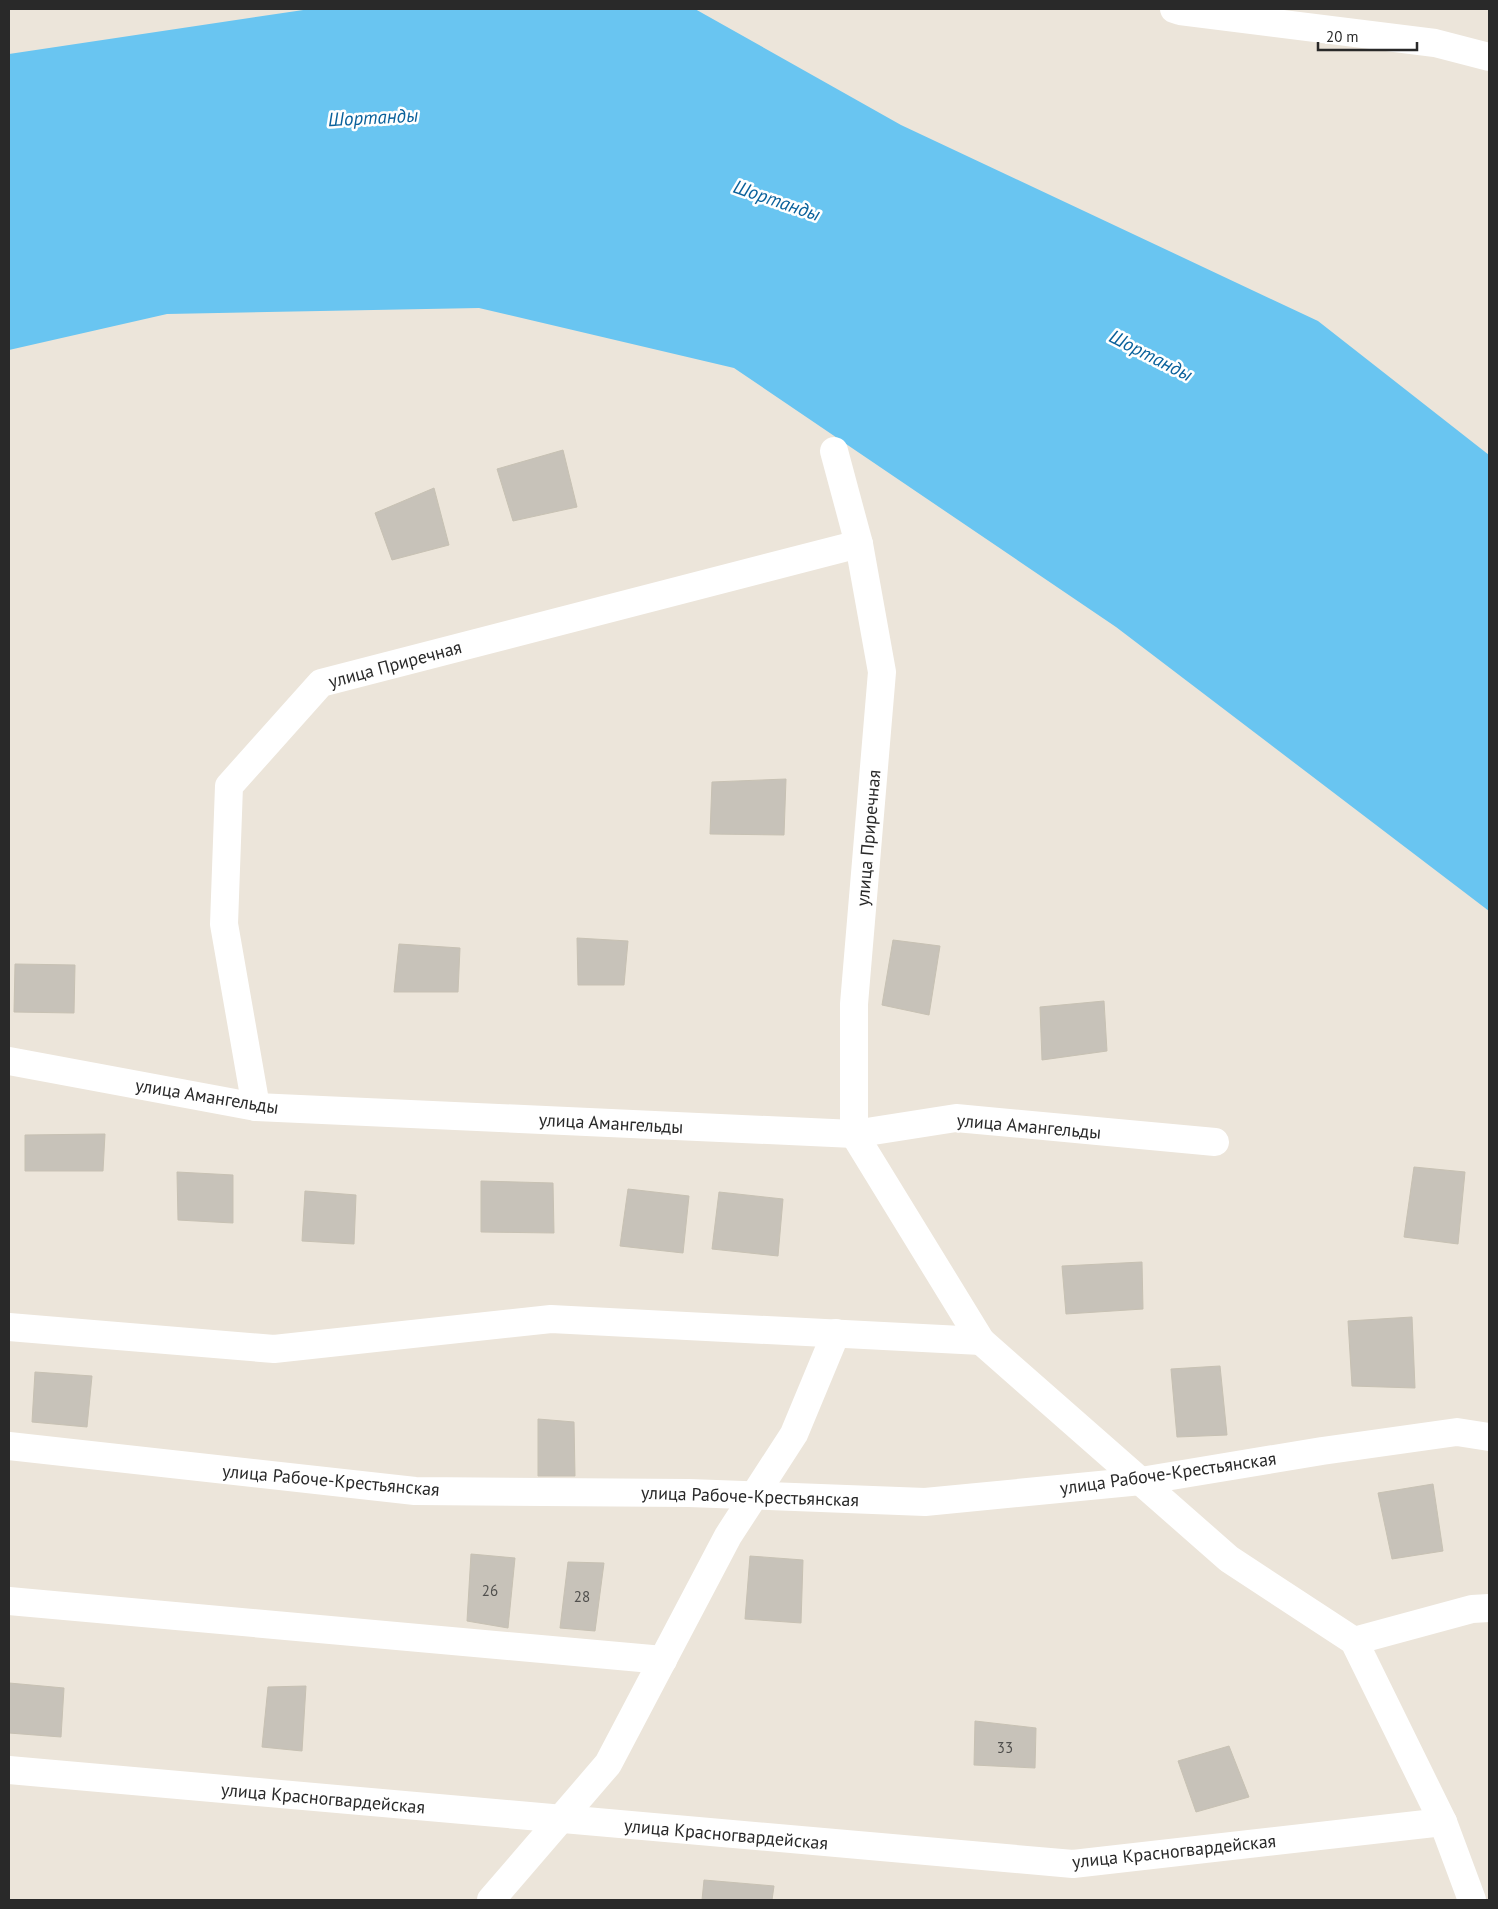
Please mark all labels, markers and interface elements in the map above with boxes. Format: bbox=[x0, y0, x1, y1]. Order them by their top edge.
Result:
scale bar bbox=[1318, 20, 1417, 52]
text: 20 m bbox=[1326, 27, 1359, 46]
water label: Шортанды bbox=[327, 103, 419, 131]
water label: Шортанды bbox=[730, 174, 824, 226]
water label: Шортанды bbox=[1105, 324, 1197, 386]
street label: улица Приречная bbox=[326, 635, 464, 693]
street label: улица Приречная bbox=[851, 769, 885, 907]
street label: улица Амангельды bbox=[134, 1073, 280, 1119]
street label: улица Амангельды bbox=[538, 1108, 684, 1138]
street label: улица Амангельды bbox=[956, 1108, 1102, 1144]
street label: улица Рабоче-Крестьянская bbox=[1058, 1446, 1278, 1500]
street label: улица Рабоче-Крестьянская bbox=[221, 1459, 441, 1501]
street label: улица Рабоче-Крестьянская bbox=[641, 1481, 859, 1511]
house number: 26 bbox=[482, 1581, 498, 1600]
house number: 28 bbox=[574, 1587, 590, 1606]
house number: 33 bbox=[997, 1738, 1013, 1757]
street label: улица Красногвардейская bbox=[220, 1778, 426, 1818]
street label: улица Красногвардейская bbox=[623, 1814, 829, 1854]
street label: улица Красногвардейская bbox=[1071, 1829, 1277, 1873]

